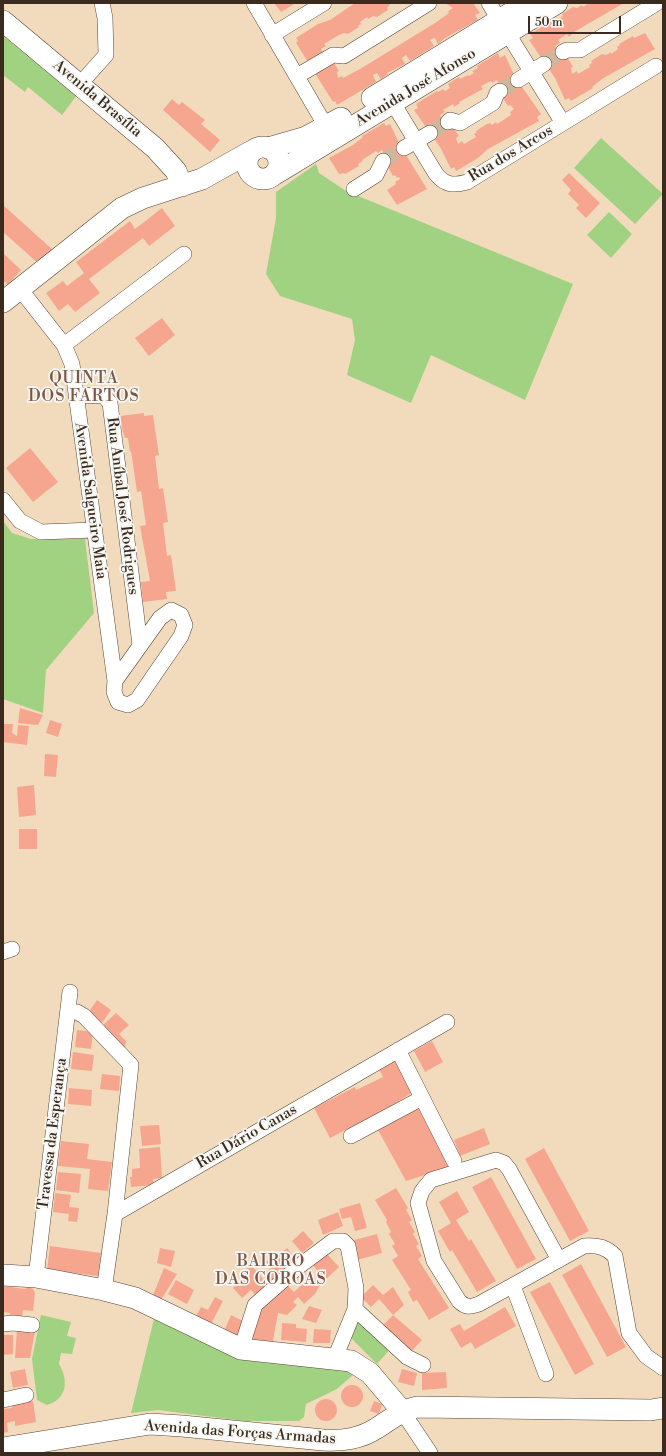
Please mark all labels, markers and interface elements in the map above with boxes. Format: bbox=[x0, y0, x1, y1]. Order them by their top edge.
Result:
scale bar bbox=[530, 8, 623, 34]
text: 50 m bbox=[535, 15, 563, 30]
street label: Avenida José Afonso bbox=[353, 45, 479, 131]
street label: Avenida Brasília bbox=[49, 57, 145, 141]
street label: Rua dos Arcos bbox=[465, 122, 557, 186]
district label: QUINTA DOS FARTOS bbox=[28, 369, 140, 407]
street label: Rua Aníbal José Rodrigues bbox=[102, 416, 142, 596]
street label: Avenida Salgueiro Maia bbox=[70, 421, 110, 581]
street label: Travessa da Esperança bbox=[35, 1057, 71, 1211]
street label: Rua Dário Canas bbox=[194, 1101, 300, 1173]
district label: BAIRRO DAS COROAS bbox=[215, 1252, 327, 1290]
street label: Avenida das Forças Armadas bbox=[144, 1417, 336, 1449]

